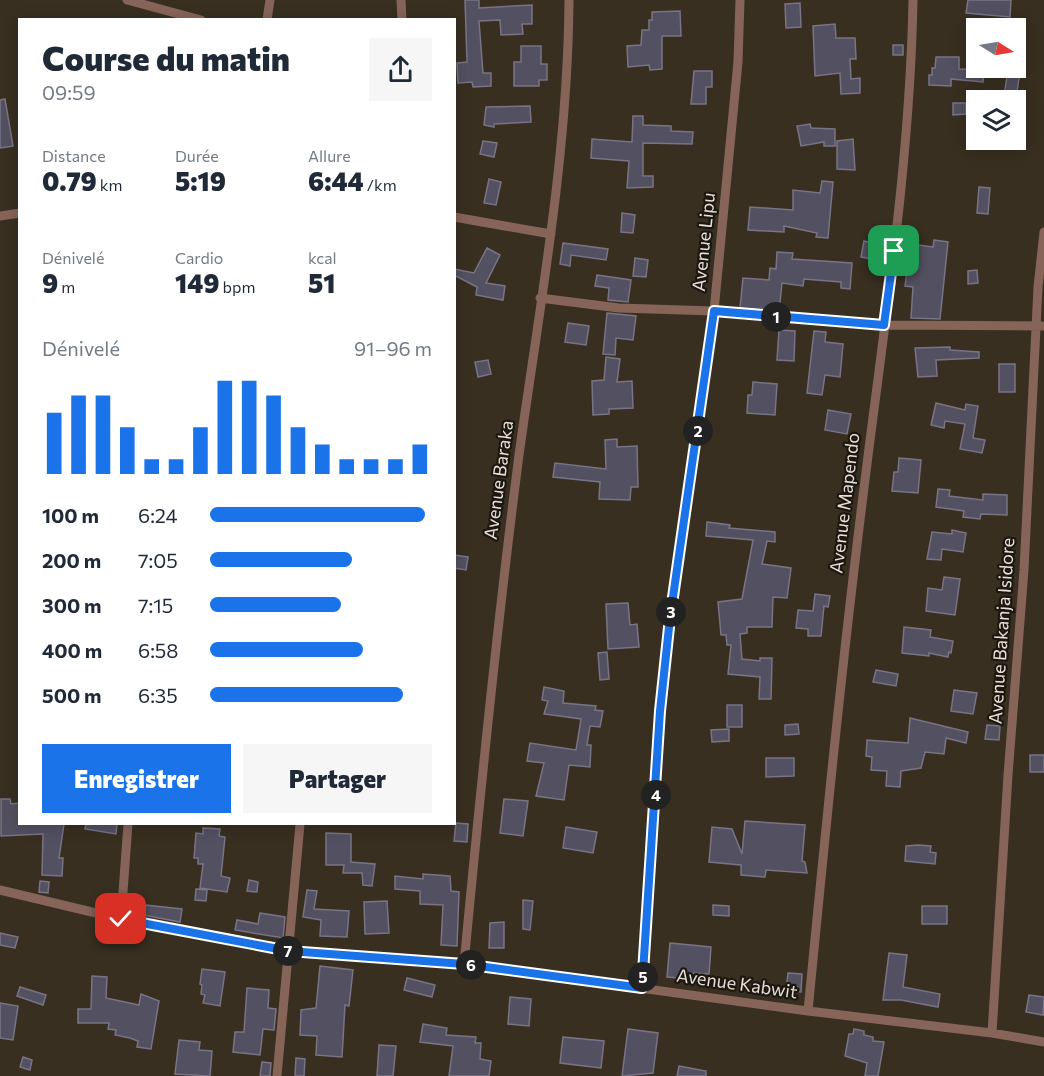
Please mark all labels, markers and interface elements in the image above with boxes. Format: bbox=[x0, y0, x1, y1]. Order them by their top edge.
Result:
north arrow bbox=[966, 18, 1026, 78]
map controls bbox=[966, 18, 1026, 150]
text: Course du matin bbox=[42, 37, 290, 78]
button: share bbox=[369, 38, 432, 101]
text: 09:59 bbox=[42, 80, 96, 104]
button: layers bbox=[966, 90, 1026, 150]
text: Distance bbox=[42, 146, 106, 165]
text: Durée bbox=[175, 146, 219, 165]
text: Allure bbox=[308, 146, 351, 165]
text: 0.79 bbox=[42, 165, 97, 196]
text: 5:19 bbox=[175, 165, 226, 196]
text: 6:44 bbox=[308, 165, 364, 196]
text: km bbox=[97, 175, 122, 194]
text: /km bbox=[364, 175, 397, 194]
street label: Avenue Lipu bbox=[687, 191, 719, 292]
pin bbox=[868, 225, 919, 276]
icon: arrive bbox=[877, 234, 910, 267]
text: Dénivelé bbox=[42, 248, 104, 267]
text: Cardio bbox=[175, 248, 223, 267]
text: kcal bbox=[308, 248, 337, 267]
text: 9 bbox=[42, 267, 58, 298]
text: 149 bbox=[175, 267, 219, 298]
text: 51 bbox=[308, 267, 335, 298]
text: m bbox=[58, 277, 75, 296]
text: bpm bbox=[219, 277, 255, 296]
pin: 1 bbox=[761, 302, 791, 332]
text: 1 bbox=[772, 307, 780, 326]
text: Dénivelé bbox=[42, 336, 120, 360]
text: 91–96 m bbox=[354, 336, 432, 360]
pin: 2 bbox=[683, 416, 713, 446]
street label: Avenue Baraka bbox=[479, 419, 517, 541]
text: 2 bbox=[693, 421, 703, 440]
street label: Avenue Mapendo bbox=[824, 431, 864, 574]
text: 100 m bbox=[42, 503, 99, 527]
text: 6:24 bbox=[138, 503, 178, 527]
street label: Avenue Bakanja Isidore bbox=[984, 537, 1018, 725]
text: 200 m bbox=[42, 548, 101, 572]
text: 7:05 bbox=[138, 548, 178, 572]
text: 300 m bbox=[42, 593, 102, 617]
text: 7:15 bbox=[138, 593, 173, 617]
pin: 3 bbox=[656, 597, 686, 627]
text: 3 bbox=[666, 602, 676, 621]
text: 400 m bbox=[42, 638, 102, 662]
text: 6:58 bbox=[138, 638, 179, 662]
text: 500 m bbox=[42, 683, 102, 707]
text: 6:35 bbox=[138, 683, 178, 707]
button: Enregistrer bbox=[42, 744, 231, 813]
button: Partager bbox=[243, 744, 432, 813]
pin: 4 bbox=[641, 780, 671, 810]
text: 4 bbox=[651, 785, 661, 804]
pin bbox=[95, 893, 146, 944]
icon: check bbox=[104, 902, 137, 935]
pin: 7 bbox=[273, 936, 303, 966]
text: 7 bbox=[284, 941, 292, 960]
pin: 6 bbox=[456, 950, 486, 980]
text: 6 bbox=[466, 955, 476, 974]
pin: 5 bbox=[628, 962, 658, 992]
street label: Avenue Kabwit bbox=[675, 964, 799, 1002]
text: 5 bbox=[638, 967, 648, 986]

